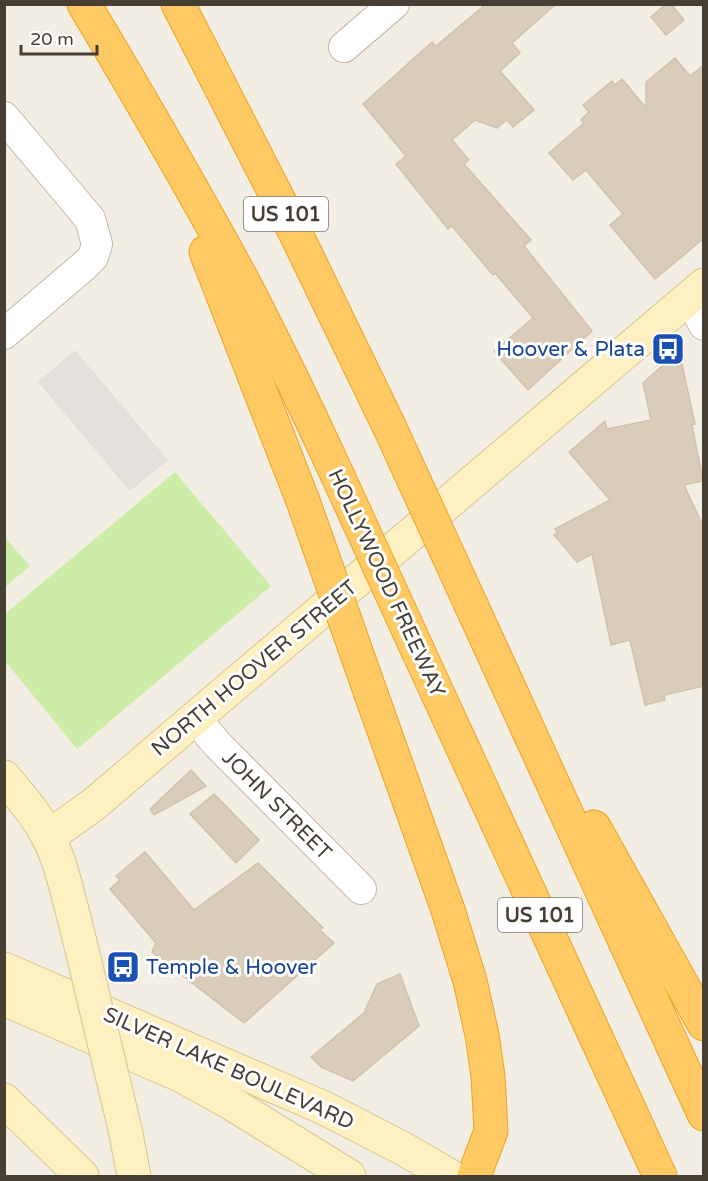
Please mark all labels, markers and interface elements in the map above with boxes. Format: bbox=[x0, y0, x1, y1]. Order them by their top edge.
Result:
scale bar bbox=[21, 18, 98, 56]
text: 20 m bbox=[30, 28, 74, 50]
road number: US 101 bbox=[244, 197, 328, 231]
bus stop icon: Hoover & Plata bbox=[650, 331, 686, 367]
place label: Hoover & Plata bbox=[496, 337, 645, 362]
street label: HOLLYWOOD FREEWAY bbox=[323, 465, 450, 701]
street label: NORTH HOOVER STREET bbox=[147, 575, 362, 762]
street label: JOHN STREET bbox=[217, 745, 337, 865]
road number: US 101 bbox=[498, 898, 582, 932]
bus stop icon: Temple & Hoover bbox=[105, 949, 141, 985]
place label: Temple & Hoover bbox=[146, 955, 317, 980]
street label: SILVER LAKE BOULEVARD bbox=[100, 1002, 358, 1135]

